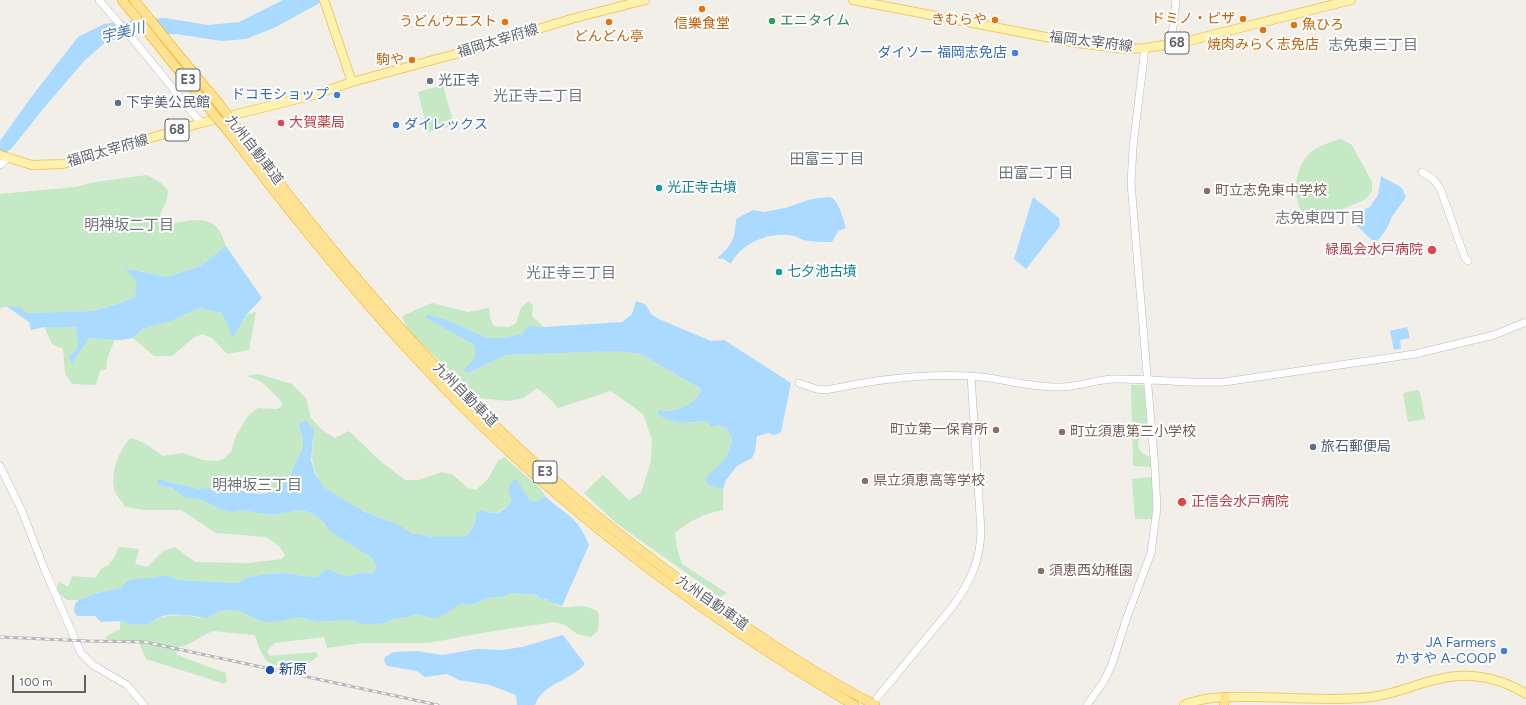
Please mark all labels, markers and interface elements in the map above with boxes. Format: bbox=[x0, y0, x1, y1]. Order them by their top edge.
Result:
marker: 信樂食堂 bbox=[697, 4, 707, 14]
place label: ドミノ・ピザ bbox=[1151, 11, 1235, 27]
place label: きむらや bbox=[931, 12, 987, 28]
place label: エニタイム bbox=[780, 13, 850, 29]
place label: うどんウエスト bbox=[399, 14, 497, 30]
marker: ドミノ・ピザ bbox=[1238, 14, 1248, 24]
marker: きむらや bbox=[990, 15, 1000, 25]
place label: 信樂食堂 bbox=[674, 16, 730, 32]
marker: エニタイム bbox=[767, 16, 777, 26]
marker: うどんウエスト bbox=[500, 17, 510, 27]
marker: どんどん亭 bbox=[604, 17, 614, 27]
place label: 魚ひろ bbox=[1302, 17, 1344, 33]
water label: 宇美川 bbox=[99, 19, 147, 47]
marker: 魚ひろ bbox=[1289, 20, 1299, 30]
street label: 福岡太宰府線 bbox=[455, 21, 541, 61]
marker: 焼肉みらく志免店 bbox=[1258, 25, 1268, 35]
place label: どんどん亭 bbox=[574, 29, 644, 45]
street label: 福岡太宰府線 bbox=[1048, 29, 1134, 55]
road number: 68 bbox=[1165, 32, 1189, 54]
place label: 焼肉みらく志免店 bbox=[1207, 37, 1319, 53]
district label: 志免東三丁目 bbox=[1328, 37, 1418, 55]
place label: ダイソー 福岡志免店 bbox=[878, 45, 1007, 61]
marker: ダイソー 福岡志免店 bbox=[1010, 48, 1020, 58]
place label: 駒や bbox=[376, 52, 404, 68]
marker: 駒や bbox=[407, 55, 417, 65]
road number: E3 bbox=[176, 69, 200, 91]
place label: 光正寺 bbox=[438, 73, 480, 89]
marker: 光正寺 bbox=[425, 76, 435, 86]
place label: ドコモショップ bbox=[231, 87, 329, 103]
district label: 光正寺二丁目 bbox=[493, 88, 583, 106]
marker: ドコモショップ bbox=[332, 90, 342, 100]
place label: 下宇美公民館 bbox=[126, 95, 210, 111]
marker: 下宇美公民館 bbox=[113, 98, 123, 108]
street label: 九州自動車道 bbox=[222, 112, 286, 188]
place label: 大賀薬局 bbox=[289, 115, 345, 131]
place label: ダイレックス bbox=[404, 117, 488, 133]
marker: 大賀薬局 bbox=[276, 118, 286, 128]
road number: 68 bbox=[165, 119, 189, 141]
marker: ダイレックス bbox=[391, 120, 401, 130]
street label: 福岡太宰府線 bbox=[65, 131, 151, 171]
district label: 田富三丁目 bbox=[790, 151, 864, 169]
district label: 田富二丁目 bbox=[999, 165, 1073, 183]
place label: 光正寺古墳 bbox=[667, 180, 737, 196]
marker: 光正寺古墳 bbox=[654, 183, 664, 193]
place label: 町立志免東中学校 bbox=[1215, 183, 1327, 199]
marker: 町立志免東中学校 bbox=[1202, 186, 1212, 196]
district label: 志免東四丁目 bbox=[1275, 210, 1365, 228]
district label: 明神坂二丁目 bbox=[84, 217, 174, 235]
place label: 緑風会水戸病院 bbox=[1325, 242, 1423, 258]
marker: 緑風会水戸病院 bbox=[1426, 244, 1438, 256]
place label: 七夕池古墳 bbox=[787, 264, 857, 280]
district label: 光正寺三丁目 bbox=[526, 265, 616, 283]
marker: 七夕池古墳 bbox=[774, 267, 784, 277]
street label: 九州自動車道 bbox=[429, 359, 501, 431]
place label: 町立第一保育所 bbox=[890, 422, 988, 438]
place label: 町立須恵第三小学校 bbox=[1070, 424, 1196, 440]
marker: 町立第一保育所 bbox=[991, 425, 1001, 435]
marker: 町立須恵第三小学校 bbox=[1057, 427, 1067, 437]
place label: 旅石郵便局 bbox=[1321, 439, 1391, 455]
marker: 旅石郵便局 bbox=[1308, 442, 1318, 452]
road number: E3 bbox=[533, 461, 557, 483]
place label: 県立須恵高等学校 bbox=[873, 473, 985, 489]
marker: 県立須恵高等学校 bbox=[860, 476, 870, 486]
district label: 明神坂三丁目 bbox=[212, 477, 302, 495]
place label: 正信会水戸病院 bbox=[1191, 494, 1289, 510]
marker: 正信会水戸病院 bbox=[1176, 496, 1188, 508]
place label: 須恵西幼稚園 bbox=[1049, 563, 1133, 579]
marker: 須恵西幼稚園 bbox=[1036, 566, 1046, 576]
street label: 九州自動車道 bbox=[673, 572, 751, 634]
place label: JA Farmers かすや A-COOP bbox=[1395, 635, 1496, 668]
marker: JA Farmers かすや A-COOP bbox=[1499, 646, 1509, 656]
place label: 新原 bbox=[279, 662, 307, 678]
marker: 新原 bbox=[264, 664, 276, 676]
scale bar bbox=[14, 667, 88, 693]
text: 100 m bbox=[19, 675, 53, 689]

